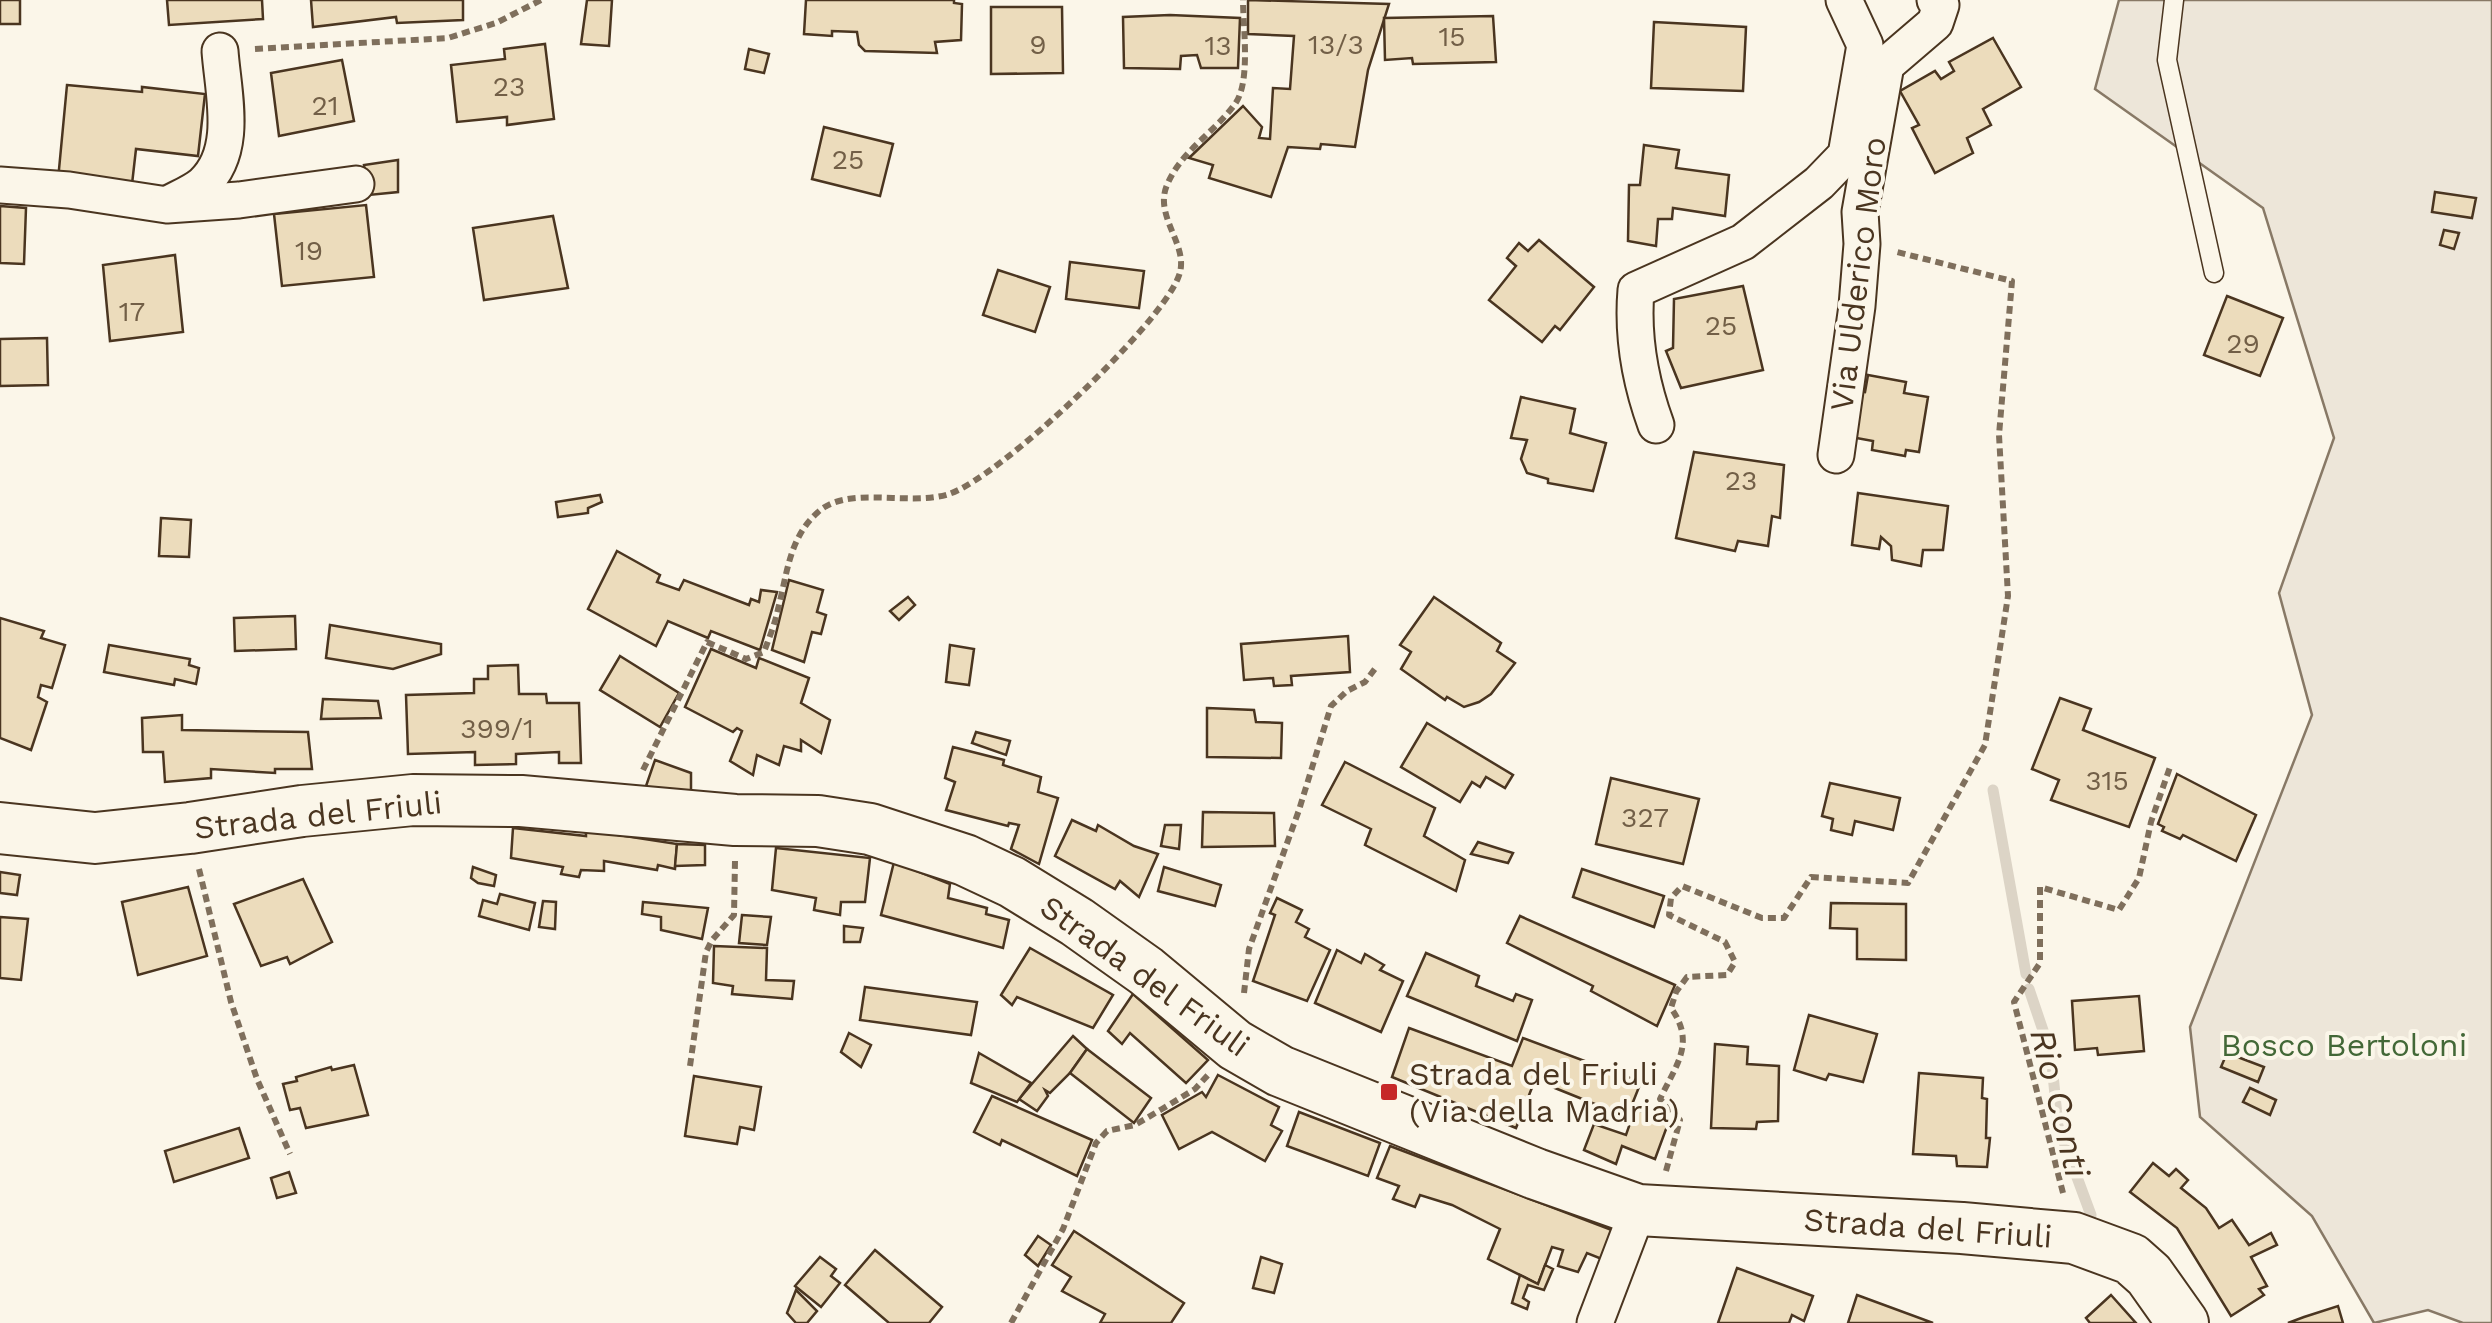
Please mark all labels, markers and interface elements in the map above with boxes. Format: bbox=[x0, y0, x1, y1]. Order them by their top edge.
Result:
house number: 15 bbox=[1438, 20, 1466, 53]
house number: 9 bbox=[1029, 28, 1047, 61]
house number: 13/3 bbox=[1308, 28, 1364, 61]
house number: 13 bbox=[1204, 29, 1232, 62]
house number: 23 bbox=[493, 70, 525, 103]
house number: 21 bbox=[311, 89, 339, 122]
street label: Via Ulderico Moro bbox=[1822, 135, 1894, 413]
house number: 25 bbox=[832, 143, 864, 176]
house number: 19 bbox=[295, 234, 323, 267]
house number: 17 bbox=[119, 295, 145, 328]
house number: 25 bbox=[1705, 309, 1737, 342]
house number: 29 bbox=[2226, 327, 2260, 360]
house number: 23 bbox=[1725, 464, 1757, 497]
house number: 399/1 bbox=[460, 712, 534, 745]
house number: 315 bbox=[2085, 764, 2129, 797]
street label: Strada del Friuli bbox=[192, 783, 444, 847]
house number: 327 bbox=[1621, 801, 1669, 834]
street label: Strada del Friuli bbox=[1033, 887, 1257, 1065]
water label: Rio Conti bbox=[2021, 1024, 2099, 1183]
park label: Bosco Bertoloni bbox=[2221, 1026, 2467, 1064]
place label: Strada del Friuli (Via della Madria) bbox=[1409, 1055, 1679, 1130]
marker: Strada del Friuli (Via della Madria) bbox=[1378, 1081, 1400, 1103]
street label: Strada del Friuli bbox=[1803, 1200, 2053, 1256]

